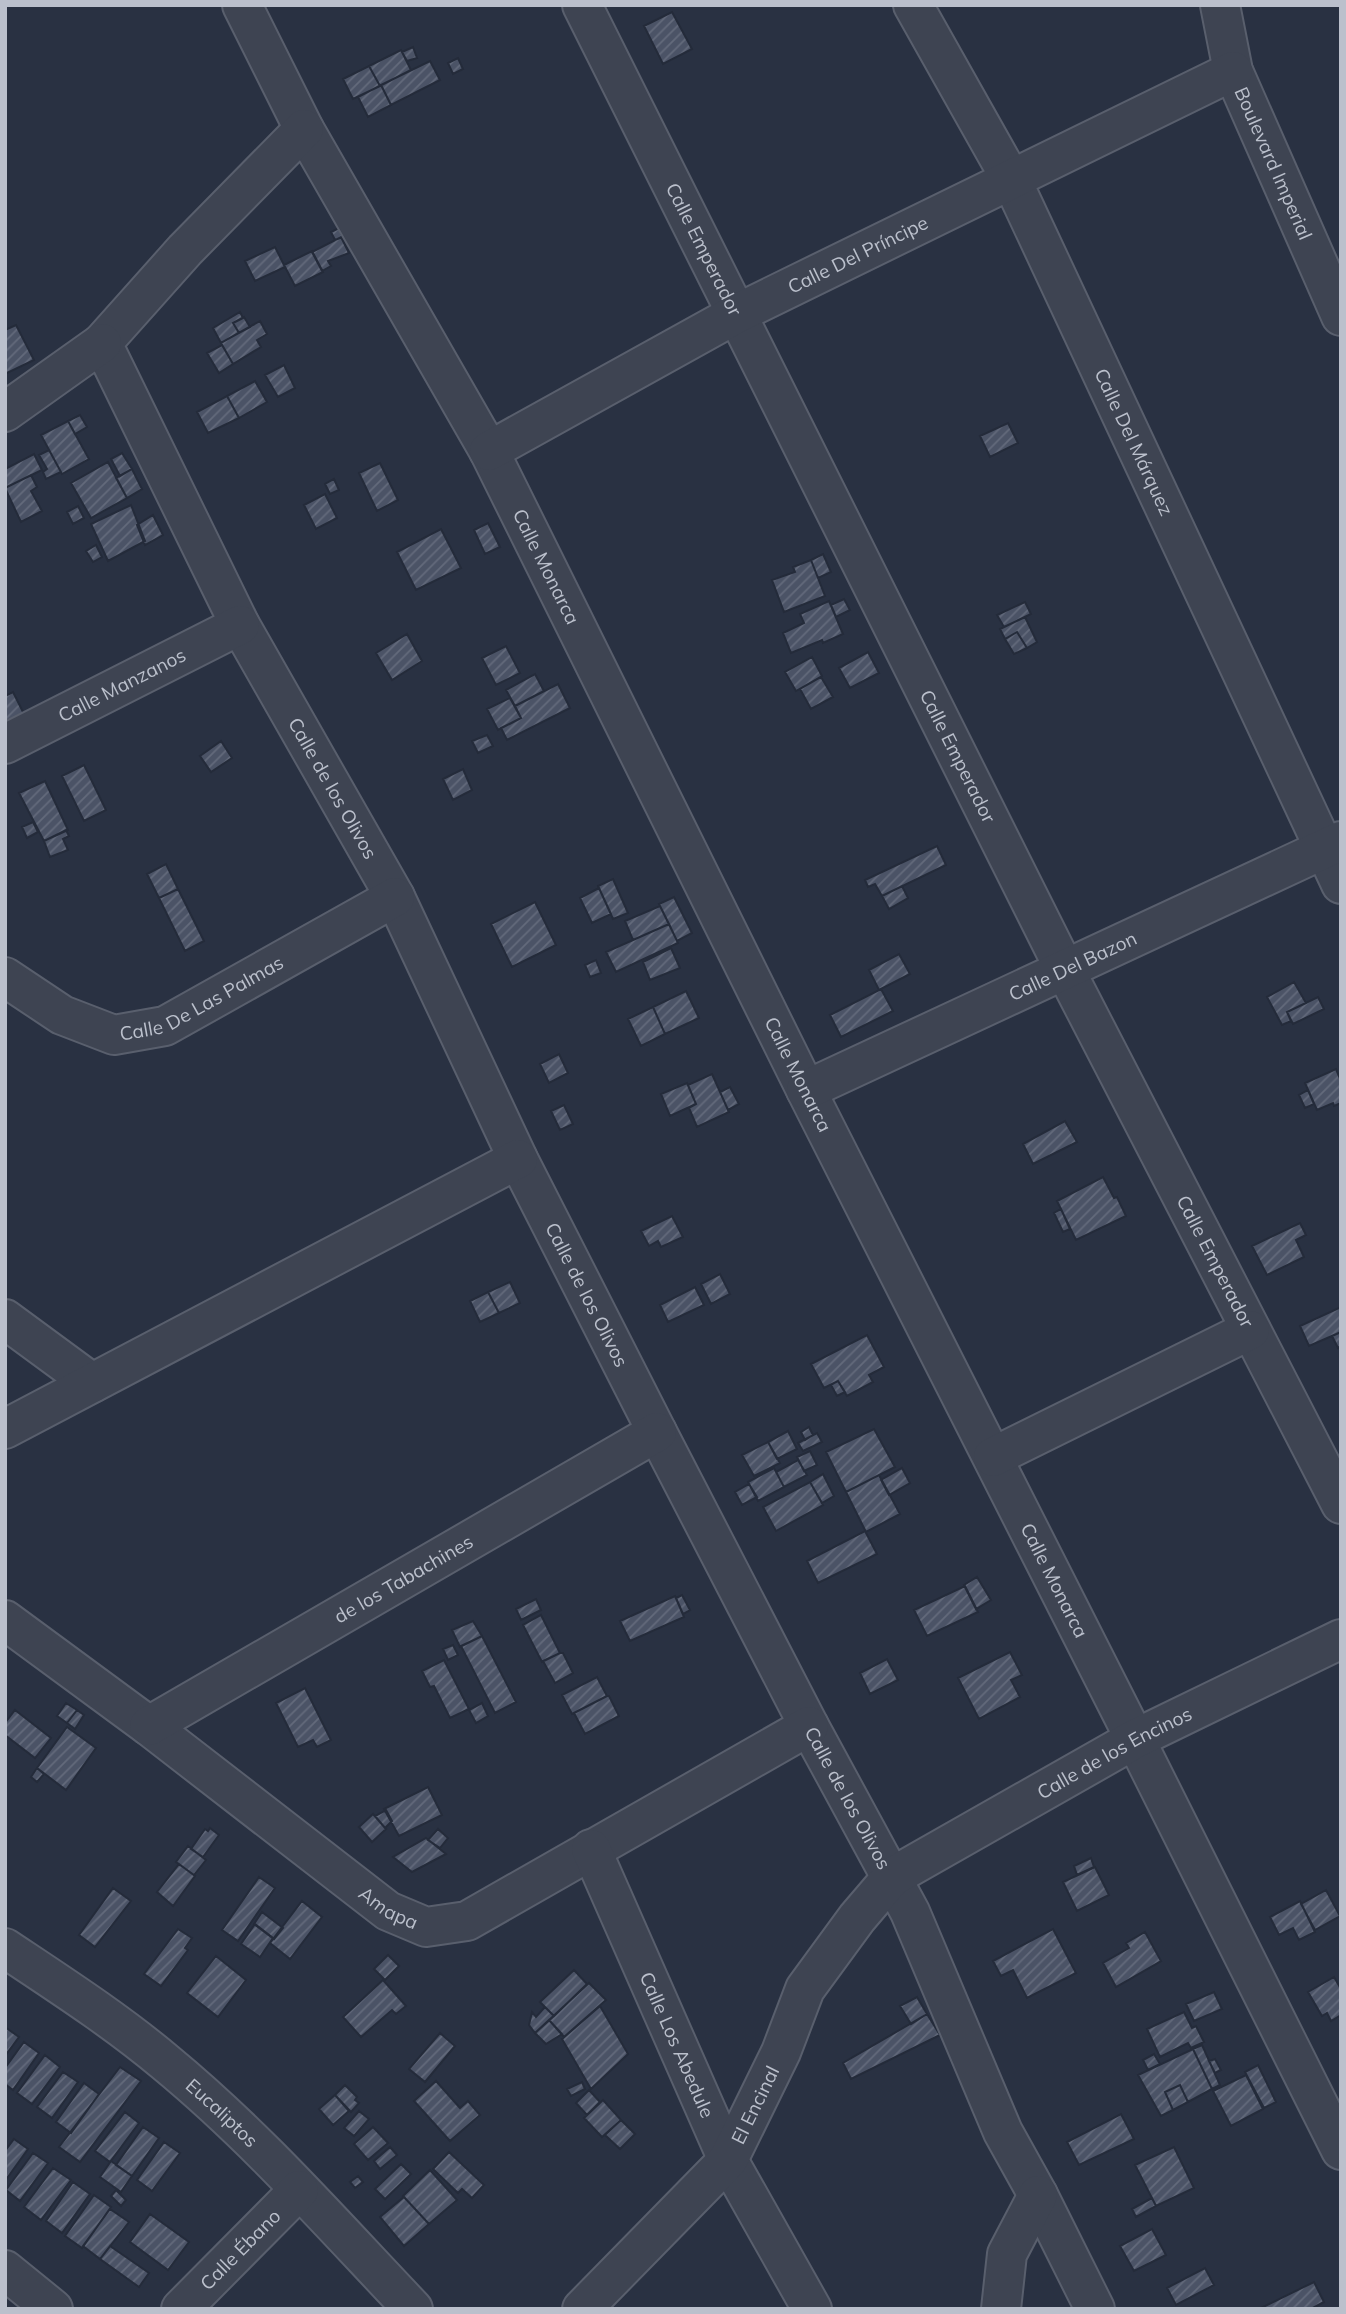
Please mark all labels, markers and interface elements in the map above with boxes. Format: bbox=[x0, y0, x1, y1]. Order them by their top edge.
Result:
street label: Boulevard Imperial bbox=[1229, 83, 1318, 243]
street label: Calle Emperador bbox=[661, 179, 748, 320]
street label: Calle Del Príncipe bbox=[784, 210, 932, 299]
street label: Calle Del Márquez bbox=[1089, 365, 1179, 519]
street label: Calle Monarca bbox=[508, 505, 585, 628]
street label: Calle Manzanos bbox=[54, 643, 190, 727]
street label: Calle Emperador bbox=[915, 686, 1001, 827]
street label: Calle de los Olivos bbox=[283, 713, 383, 863]
street label: Calle Del Bazon bbox=[1005, 926, 1140, 1006]
street label: Calle De Las Palmas bbox=[118, 950, 288, 1046]
street label: Calle Monarca bbox=[760, 1013, 837, 1136]
street label: Calle Emperador bbox=[1171, 1191, 1260, 1331]
street label: Calle de los Olivos bbox=[540, 1218, 634, 1371]
street label: Calle Monarca bbox=[1015, 1519, 1094, 1642]
street label: de los Tabachines bbox=[330, 1529, 477, 1628]
street label: Calle de los Encinos bbox=[1033, 1701, 1196, 1804]
street label: Calle de los Olivos bbox=[800, 1722, 897, 1874]
street label: Amapa bbox=[354, 1881, 422, 1934]
street label: Calle Los Abedule bbox=[635, 1968, 720, 2122]
street label: El Encinal bbox=[726, 2062, 784, 2148]
street label: Eucaliptos bbox=[181, 2073, 263, 2152]
street label: Calle Ébano bbox=[195, 2204, 285, 2295]

